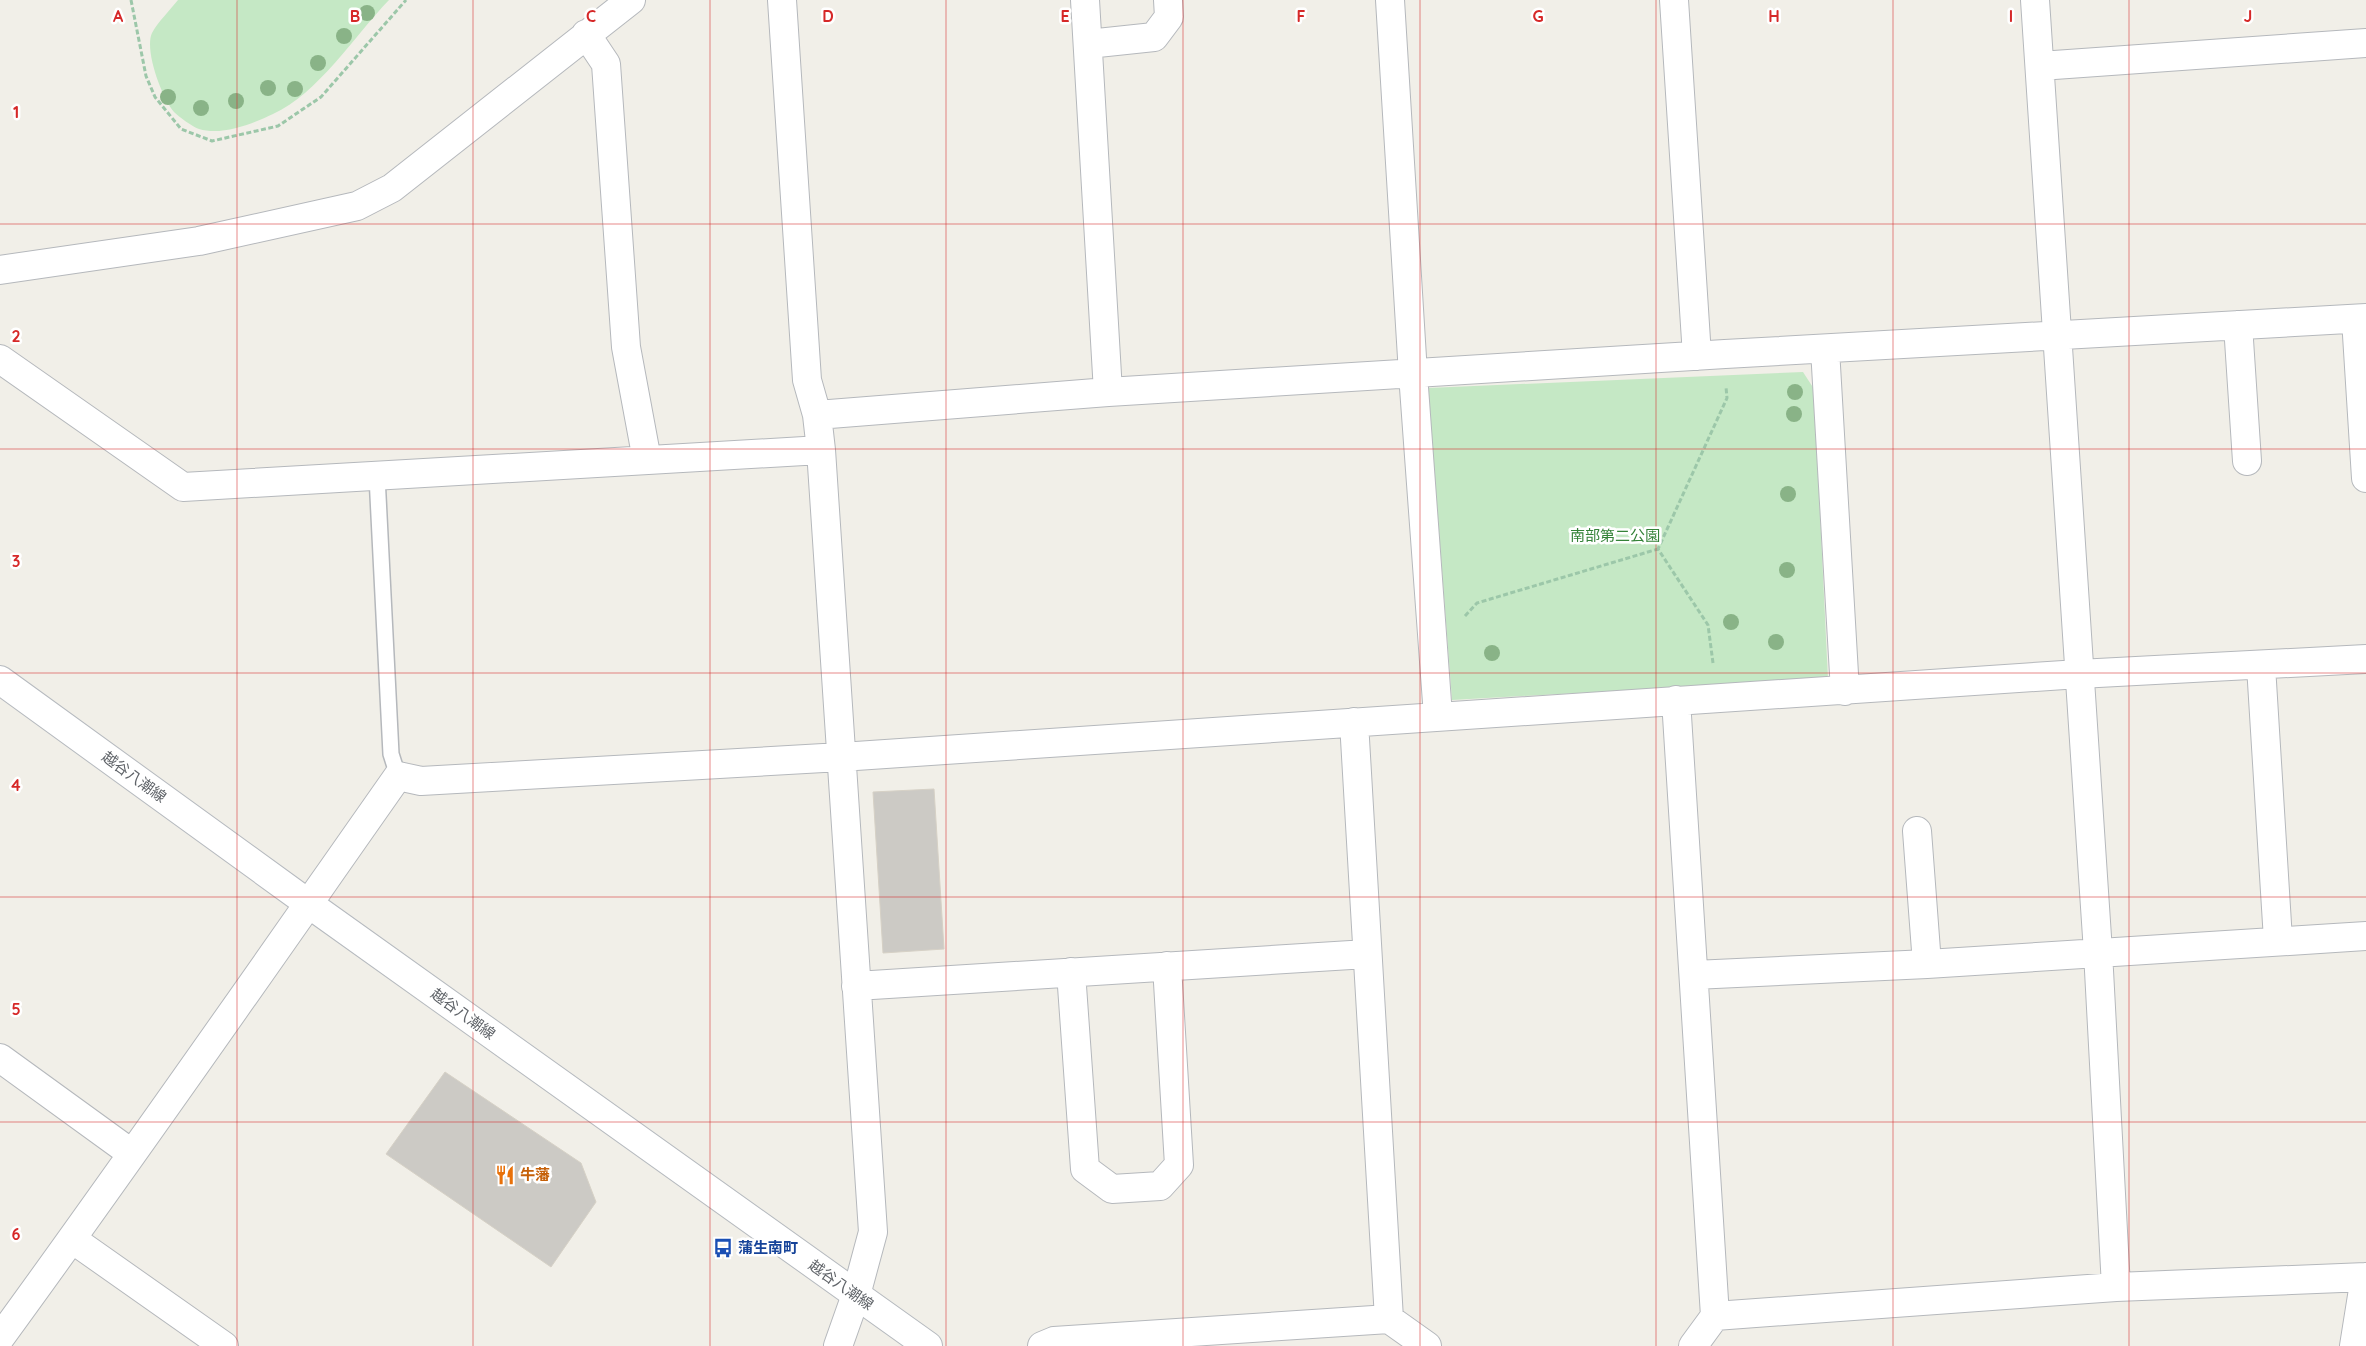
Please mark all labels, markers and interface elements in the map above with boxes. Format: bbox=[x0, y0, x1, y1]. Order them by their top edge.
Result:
text: A bbox=[113, 6, 124, 26]
text: B bbox=[350, 6, 360, 26]
text: C bbox=[586, 6, 596, 26]
text: D bbox=[822, 6, 834, 26]
text: E bbox=[1060, 6, 1070, 26]
text: F bbox=[1297, 6, 1306, 26]
text: G bbox=[1532, 6, 1544, 26]
text: H bbox=[1768, 6, 1780, 26]
text: I bbox=[2009, 6, 2013, 26]
text: J bbox=[2244, 6, 2252, 26]
text: 1 bbox=[13, 102, 19, 122]
text: 2 bbox=[11, 326, 21, 346]
park label: 南部第二公園 bbox=[1570, 526, 1660, 545]
text: 3 bbox=[12, 551, 20, 571]
street label: 越谷八潮線 bbox=[98, 746, 170, 806]
text: 4 bbox=[11, 775, 21, 795]
street label: 越谷八潮線 bbox=[427, 983, 499, 1043]
text: 5 bbox=[11, 999, 21, 1019]
restaurant icon: 牛藩 bbox=[494, 1164, 516, 1186]
place label: 牛藩 bbox=[520, 1165, 550, 1184]
text: 6 bbox=[12, 1224, 21, 1244]
bus stop icon: 蒲生南町 bbox=[712, 1237, 734, 1259]
place label: 蒲生南町 bbox=[738, 1238, 798, 1257]
street label: 越谷八潮線 bbox=[804, 1255, 877, 1314]

